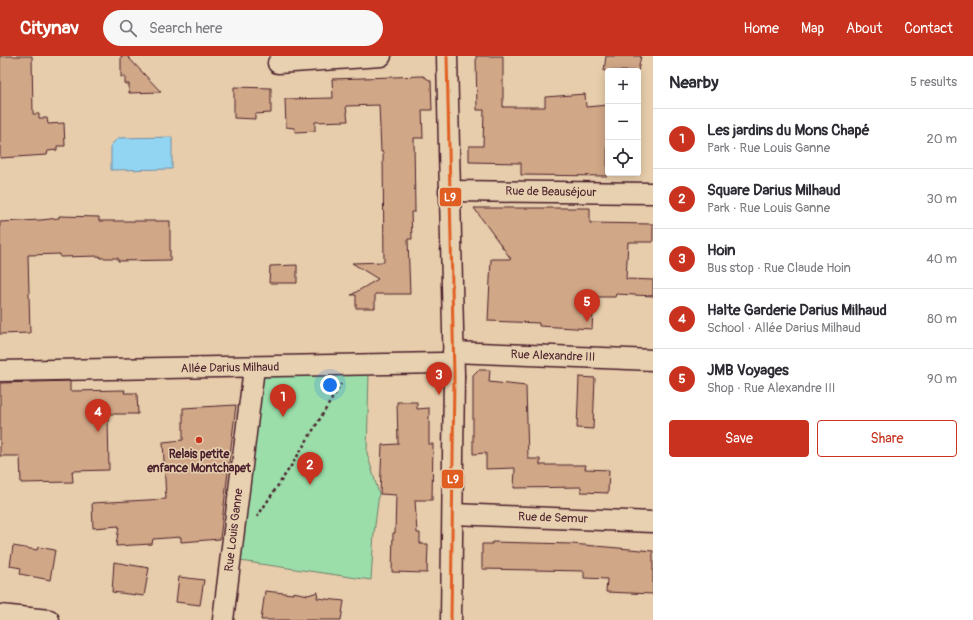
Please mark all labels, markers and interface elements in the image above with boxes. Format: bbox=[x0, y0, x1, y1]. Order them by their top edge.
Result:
search box bbox=[103, 10, 383, 46]
text: Citynav bbox=[20, 16, 79, 40]
icon: search bbox=[117, 17, 139, 39]
text: Search here bbox=[149, 19, 222, 38]
text: Home bbox=[744, 20, 779, 37]
text: Map bbox=[801, 20, 824, 37]
text: About bbox=[846, 20, 882, 37]
text: Contact bbox=[904, 20, 953, 37]
map controls bbox=[605, 68, 641, 176]
button: + bbox=[605, 68, 641, 104]
text: Nearby bbox=[669, 72, 718, 93]
text: 5 results bbox=[910, 74, 957, 90]
button: − bbox=[605, 104, 641, 140]
text: Les jardins du Mons Chapé bbox=[707, 121, 870, 140]
text: 1 bbox=[679, 131, 685, 147]
text: 20 m bbox=[926, 131, 957, 147]
button: locate bbox=[605, 140, 641, 176]
text: Park · Rue Louis Ganne bbox=[707, 140, 830, 156]
text: Square Darius Milhaud bbox=[707, 181, 841, 200]
street label: Rue de Beauséjour bbox=[505, 184, 598, 200]
line badge: L9 bbox=[439, 187, 462, 207]
text: L9 bbox=[444, 191, 456, 204]
text: 2 bbox=[678, 191, 686, 207]
text: 30 m bbox=[927, 191, 957, 207]
text: Park · Rue Louis Ganne bbox=[707, 200, 830, 216]
text: Hoin bbox=[707, 241, 736, 260]
text: 3 bbox=[678, 251, 686, 267]
text: 40 m bbox=[926, 251, 957, 267]
text: Bus stop · Rue Claude Hoin bbox=[707, 260, 851, 276]
pin: 5 bbox=[574, 289, 600, 322]
text: Halte Garderie Darius Milhaud bbox=[707, 301, 887, 320]
text: 4 bbox=[678, 311, 686, 327]
text: 80 m bbox=[927, 311, 957, 327]
text: School · Allée Darius Milhaud bbox=[707, 320, 861, 336]
street label: Rue Alexandre III bbox=[510, 347, 596, 365]
street label: Allée Darius Milhaud bbox=[181, 360, 279, 376]
text: JMB Voyages bbox=[707, 361, 789, 380]
pin: 3 bbox=[426, 362, 452, 395]
text: 5 bbox=[678, 371, 686, 387]
text: 90 m bbox=[927, 371, 957, 387]
your location bbox=[320, 375, 340, 395]
text: Shop · Rue Alexandre III bbox=[707, 380, 836, 396]
pin: 1 bbox=[270, 384, 296, 417]
pin: 4 bbox=[85, 399, 111, 432]
button: Save bbox=[669, 420, 809, 457]
button: Share bbox=[817, 420, 957, 457]
marker: Relais petite enfance Montchapet bbox=[194, 435, 204, 445]
place label: Relais petite enfance Montchapet bbox=[146, 447, 252, 476]
pin: 2 bbox=[297, 452, 323, 485]
line badge: L9 bbox=[441, 469, 464, 489]
text: L9 bbox=[447, 473, 459, 486]
street label: Rue Louis Ganne bbox=[221, 488, 247, 572]
street label: Rue de Semur bbox=[518, 509, 589, 527]

